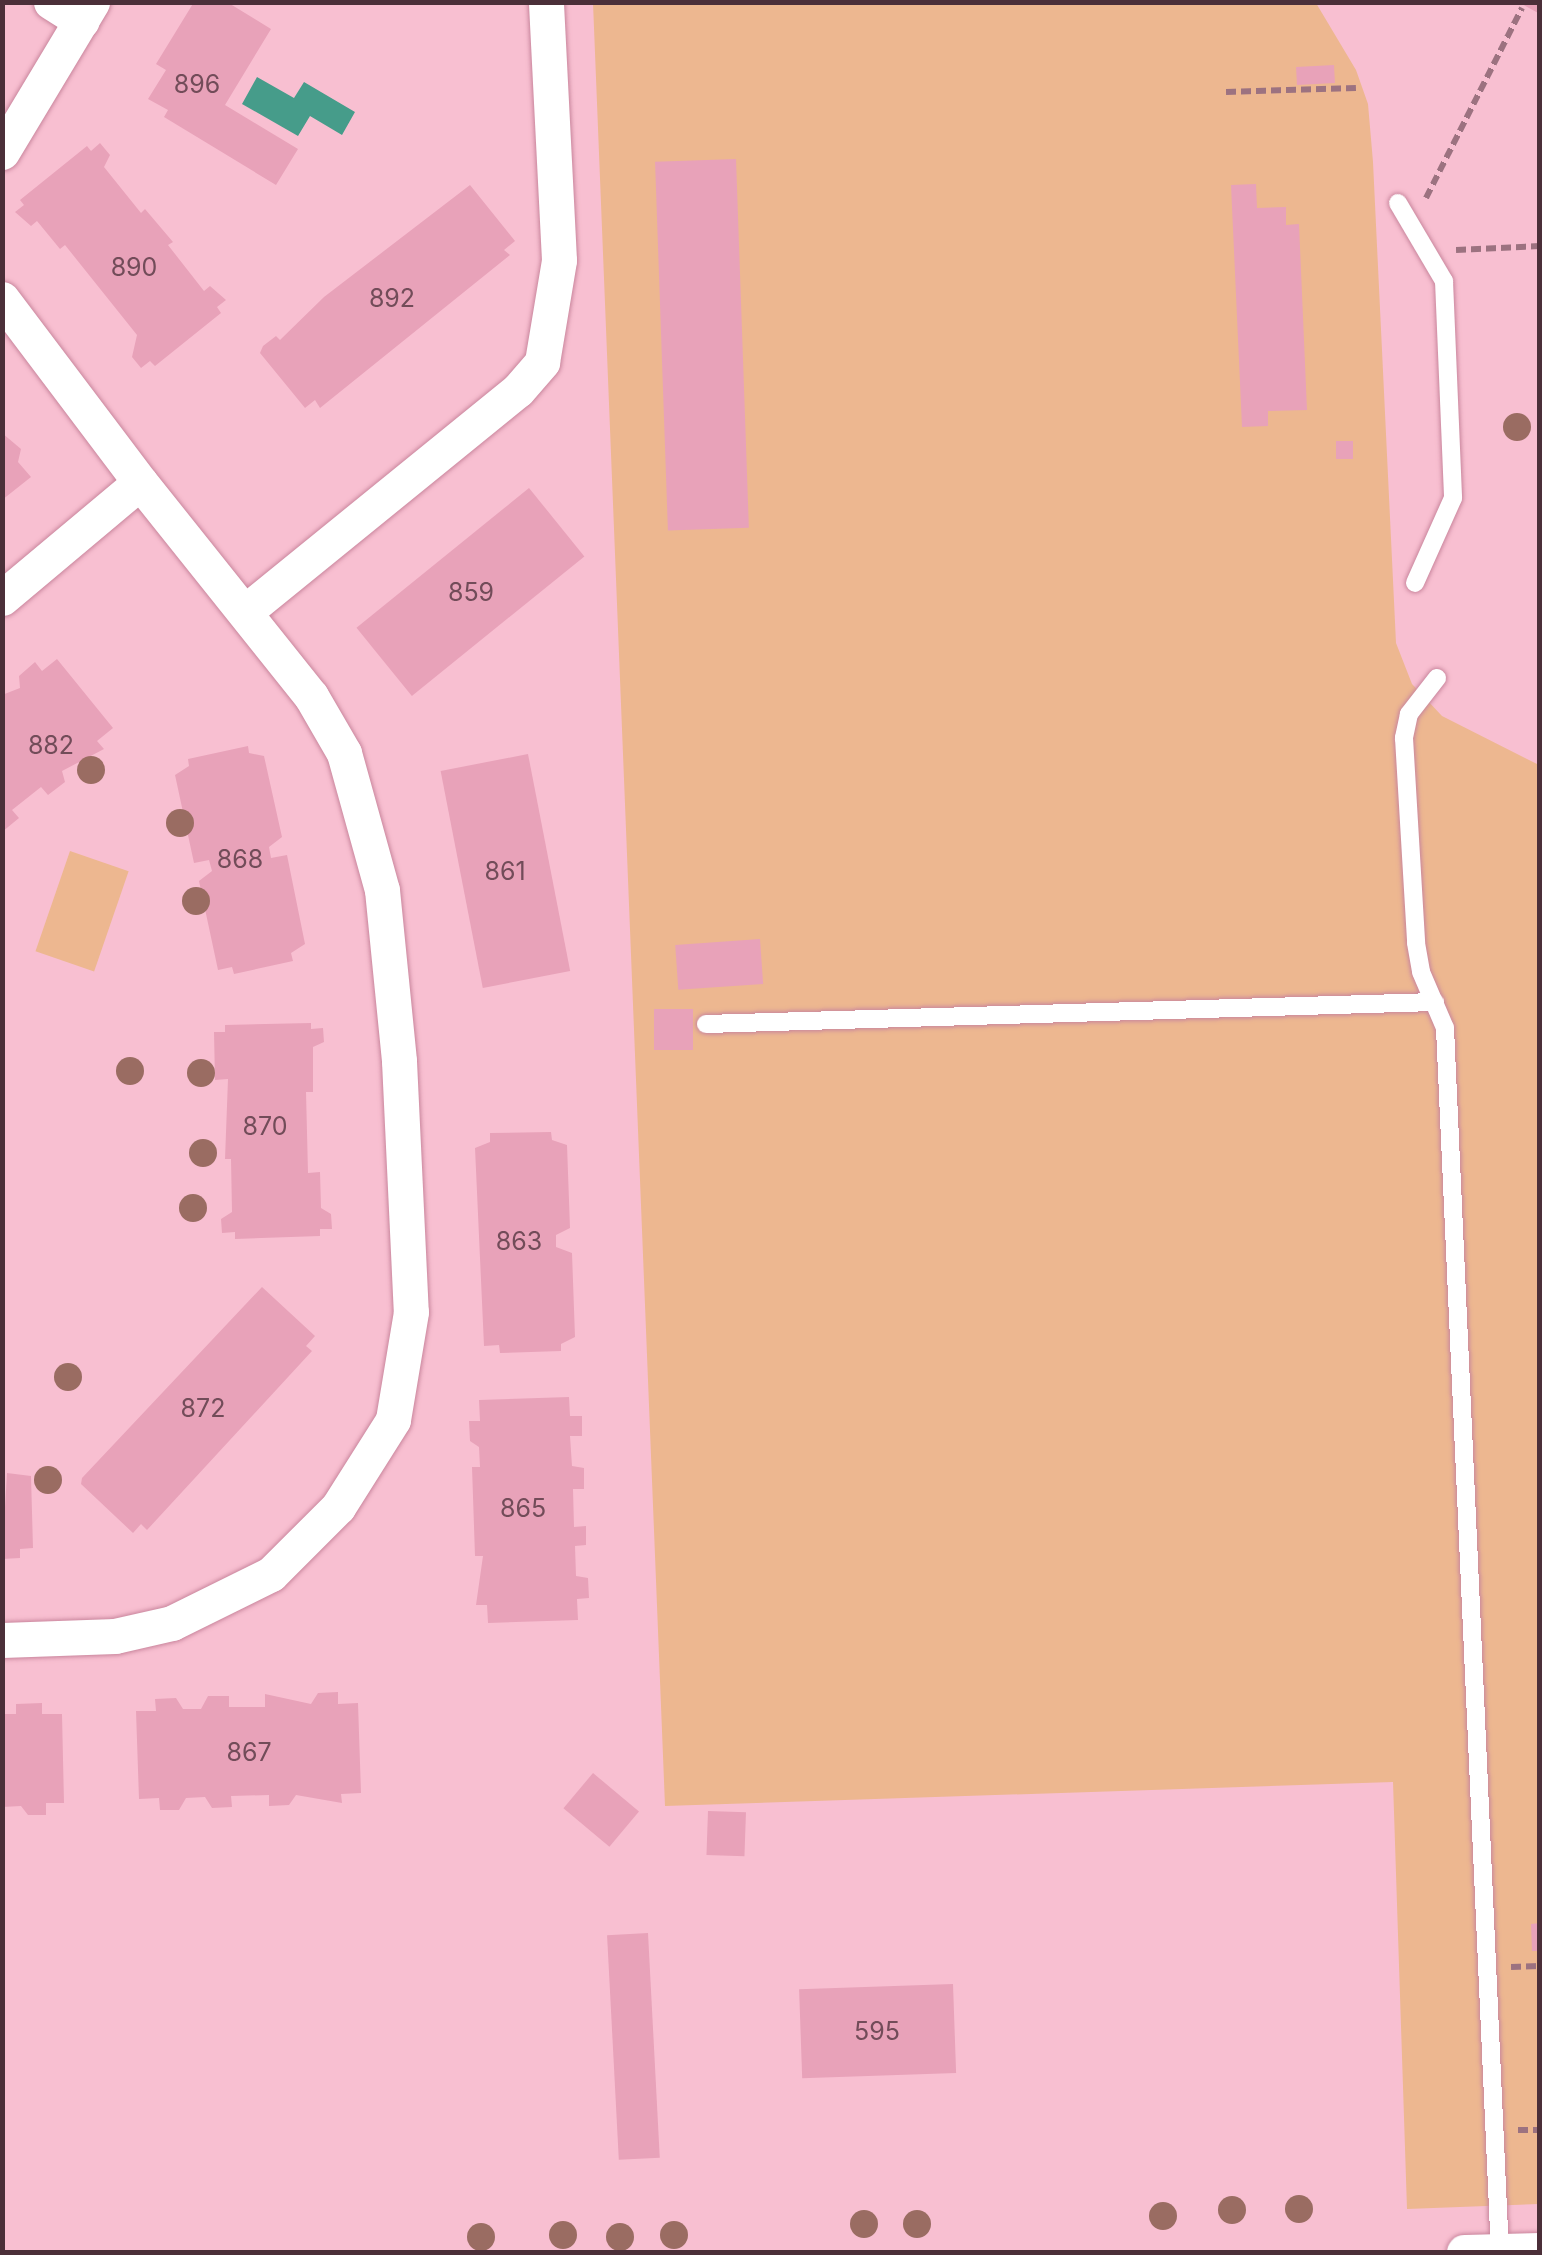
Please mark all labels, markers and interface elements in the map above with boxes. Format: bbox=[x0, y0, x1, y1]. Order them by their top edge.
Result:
house number: 896 bbox=[174, 69, 220, 99]
house number: 890 bbox=[111, 252, 157, 282]
house number: 892 bbox=[369, 283, 415, 313]
house number: 859 bbox=[448, 577, 494, 607]
house number: 882 bbox=[28, 730, 74, 760]
house number: 868 bbox=[217, 844, 263, 874]
house number: 861 bbox=[484, 856, 526, 886]
house number: 870 bbox=[243, 1111, 287, 1141]
house number: 863 bbox=[496, 1226, 542, 1256]
house number: 872 bbox=[181, 1393, 225, 1423]
house number: 865 bbox=[500, 1493, 546, 1523]
house number: 867 bbox=[226, 1737, 272, 1767]
house number: 595 bbox=[854, 2016, 900, 2046]

